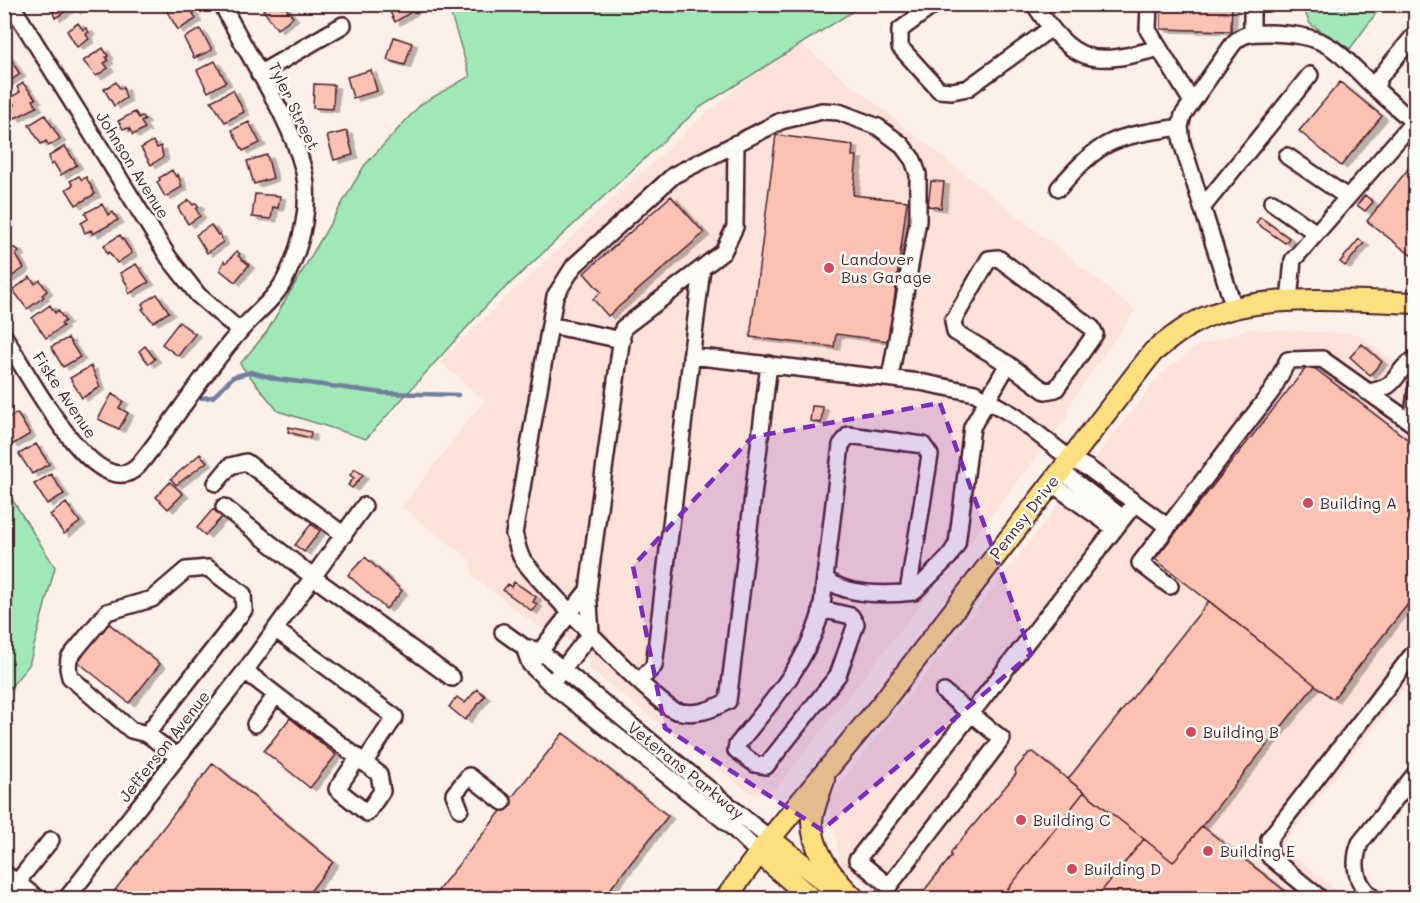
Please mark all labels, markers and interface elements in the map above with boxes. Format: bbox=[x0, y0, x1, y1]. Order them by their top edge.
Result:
street label: Tyler Street bbox=[264, 58, 325, 153]
street label: Johnson Avenue bbox=[92, 107, 175, 222]
place label: Landover Bus Garage bbox=[841, 248, 932, 287]
marker: Landover Bus Garage bbox=[822, 261, 836, 275]
street label: Fiske Avenue bbox=[29, 347, 102, 442]
street label: Pennsy Drive bbox=[984, 470, 1063, 563]
place label: Building A bbox=[1320, 492, 1397, 513]
marker: Building A bbox=[1301, 496, 1315, 510]
street label: Jefferson Avenue bbox=[114, 686, 214, 806]
street label: Veterans Parkway bbox=[624, 716, 749, 823]
place label: Building B bbox=[1203, 721, 1279, 742]
marker: Building B bbox=[1184, 725, 1198, 739]
place label: Building C bbox=[1033, 809, 1110, 830]
marker: Building C bbox=[1014, 813, 1028, 827]
place label: Building E bbox=[1220, 840, 1295, 861]
marker: Building E bbox=[1201, 844, 1215, 858]
place label: Building D bbox=[1084, 858, 1161, 879]
marker: Building D bbox=[1065, 862, 1079, 876]

